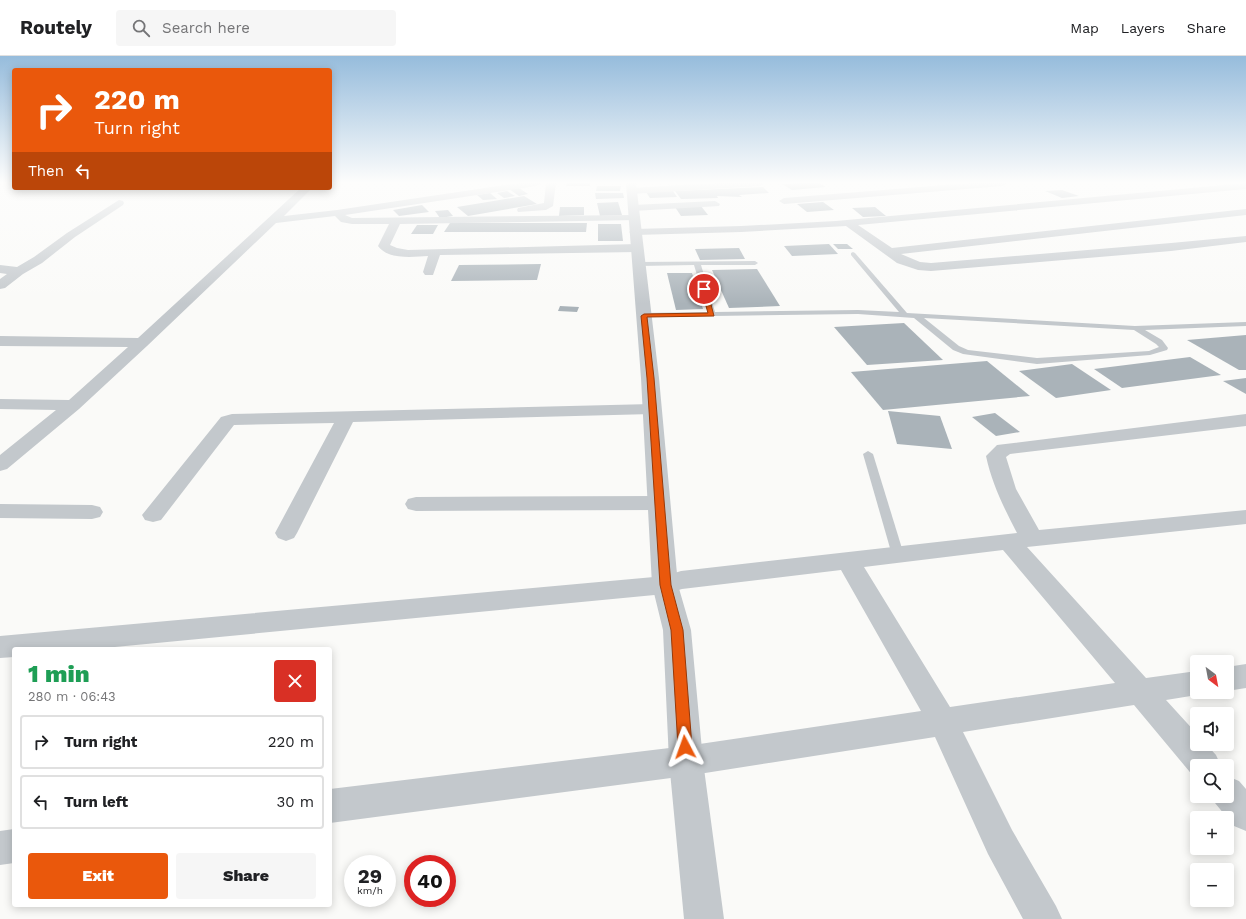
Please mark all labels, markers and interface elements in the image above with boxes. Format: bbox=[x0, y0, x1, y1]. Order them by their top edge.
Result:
search box bbox=[116, 10, 396, 46]
text: Routely bbox=[20, 16, 92, 39]
icon: search bbox=[130, 17, 152, 39]
text: Search here bbox=[162, 19, 250, 37]
text: Map bbox=[1070, 20, 1099, 36]
text: Layers bbox=[1121, 20, 1165, 36]
text: Share bbox=[1187, 20, 1226, 36]
text: 220 m bbox=[94, 83, 180, 116]
icon: right bbox=[28, 84, 80, 136]
text: Turn right bbox=[94, 117, 180, 138]
icon: left bbox=[72, 160, 94, 182]
text: Then bbox=[28, 162, 64, 180]
pin bbox=[687, 272, 721, 306]
icon: arrive bbox=[693, 278, 715, 300]
north arrow bbox=[1190, 655, 1234, 699]
map controls bbox=[1190, 655, 1234, 907]
text: 1 min bbox=[28, 660, 90, 688]
button: close bbox=[274, 660, 316, 702]
text: 280 m · 06:43 bbox=[28, 689, 116, 704]
button: sound bbox=[1190, 707, 1234, 751]
position arrow bbox=[664, 726, 706, 768]
icon: right bbox=[30, 731, 52, 753]
text: Turn right bbox=[64, 733, 137, 751]
text: 220 m bbox=[268, 733, 314, 751]
button: search bbox=[1190, 759, 1234, 803]
icon: left bbox=[30, 791, 52, 813]
text: Turn left bbox=[64, 793, 128, 811]
text: 30 m bbox=[277, 793, 314, 811]
button: + bbox=[1190, 811, 1234, 855]
button: Exit bbox=[28, 853, 168, 899]
button: Share bbox=[176, 853, 316, 899]
speed limit sign: 40 bbox=[404, 855, 456, 907]
button: − bbox=[1190, 863, 1234, 907]
text: 29 bbox=[358, 864, 382, 888]
text: km/h bbox=[357, 885, 383, 896]

